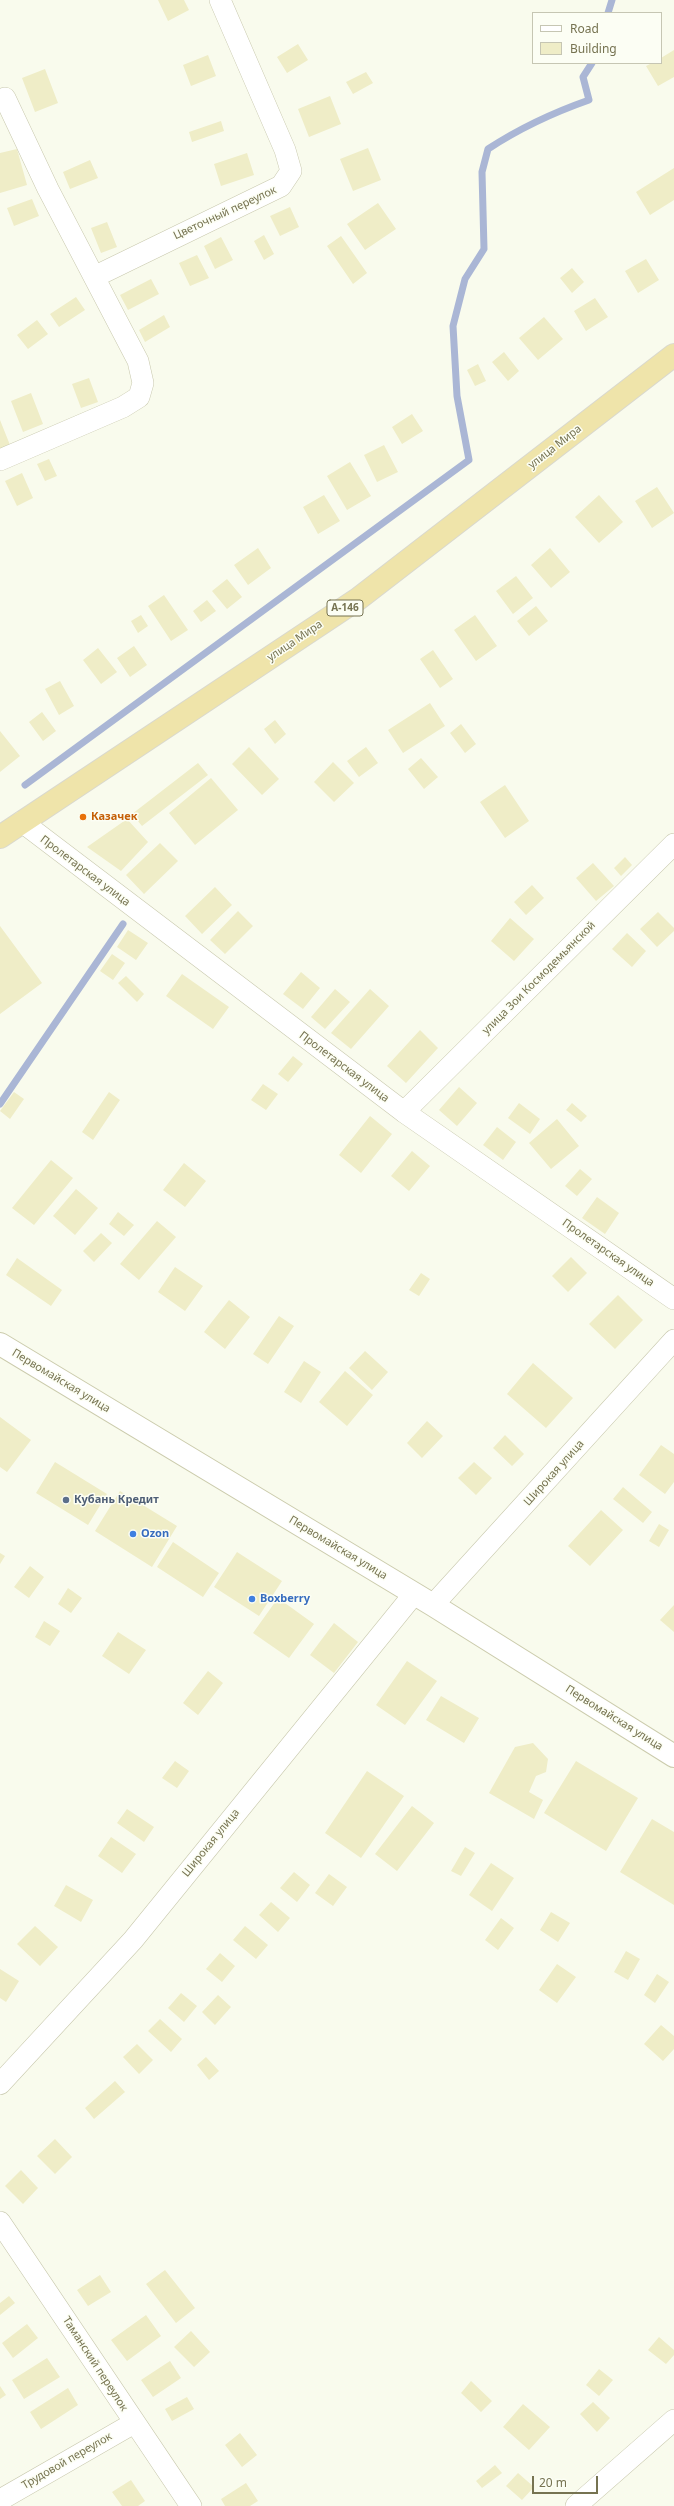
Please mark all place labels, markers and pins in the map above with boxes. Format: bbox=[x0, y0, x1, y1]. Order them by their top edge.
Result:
place label: Казачек bbox=[91, 810, 137, 824]
marker: Казачек bbox=[78, 812, 88, 822]
place label: Кубань Кредит bbox=[74, 1493, 159, 1507]
marker: Кубань Кредит bbox=[61, 1495, 71, 1505]
place label: Ozon bbox=[141, 1527, 169, 1541]
marker: Ozon bbox=[128, 1529, 138, 1539]
place label: Boxberry bbox=[260, 1592, 310, 1606]
marker: Boxberry bbox=[247, 1594, 257, 1604]

